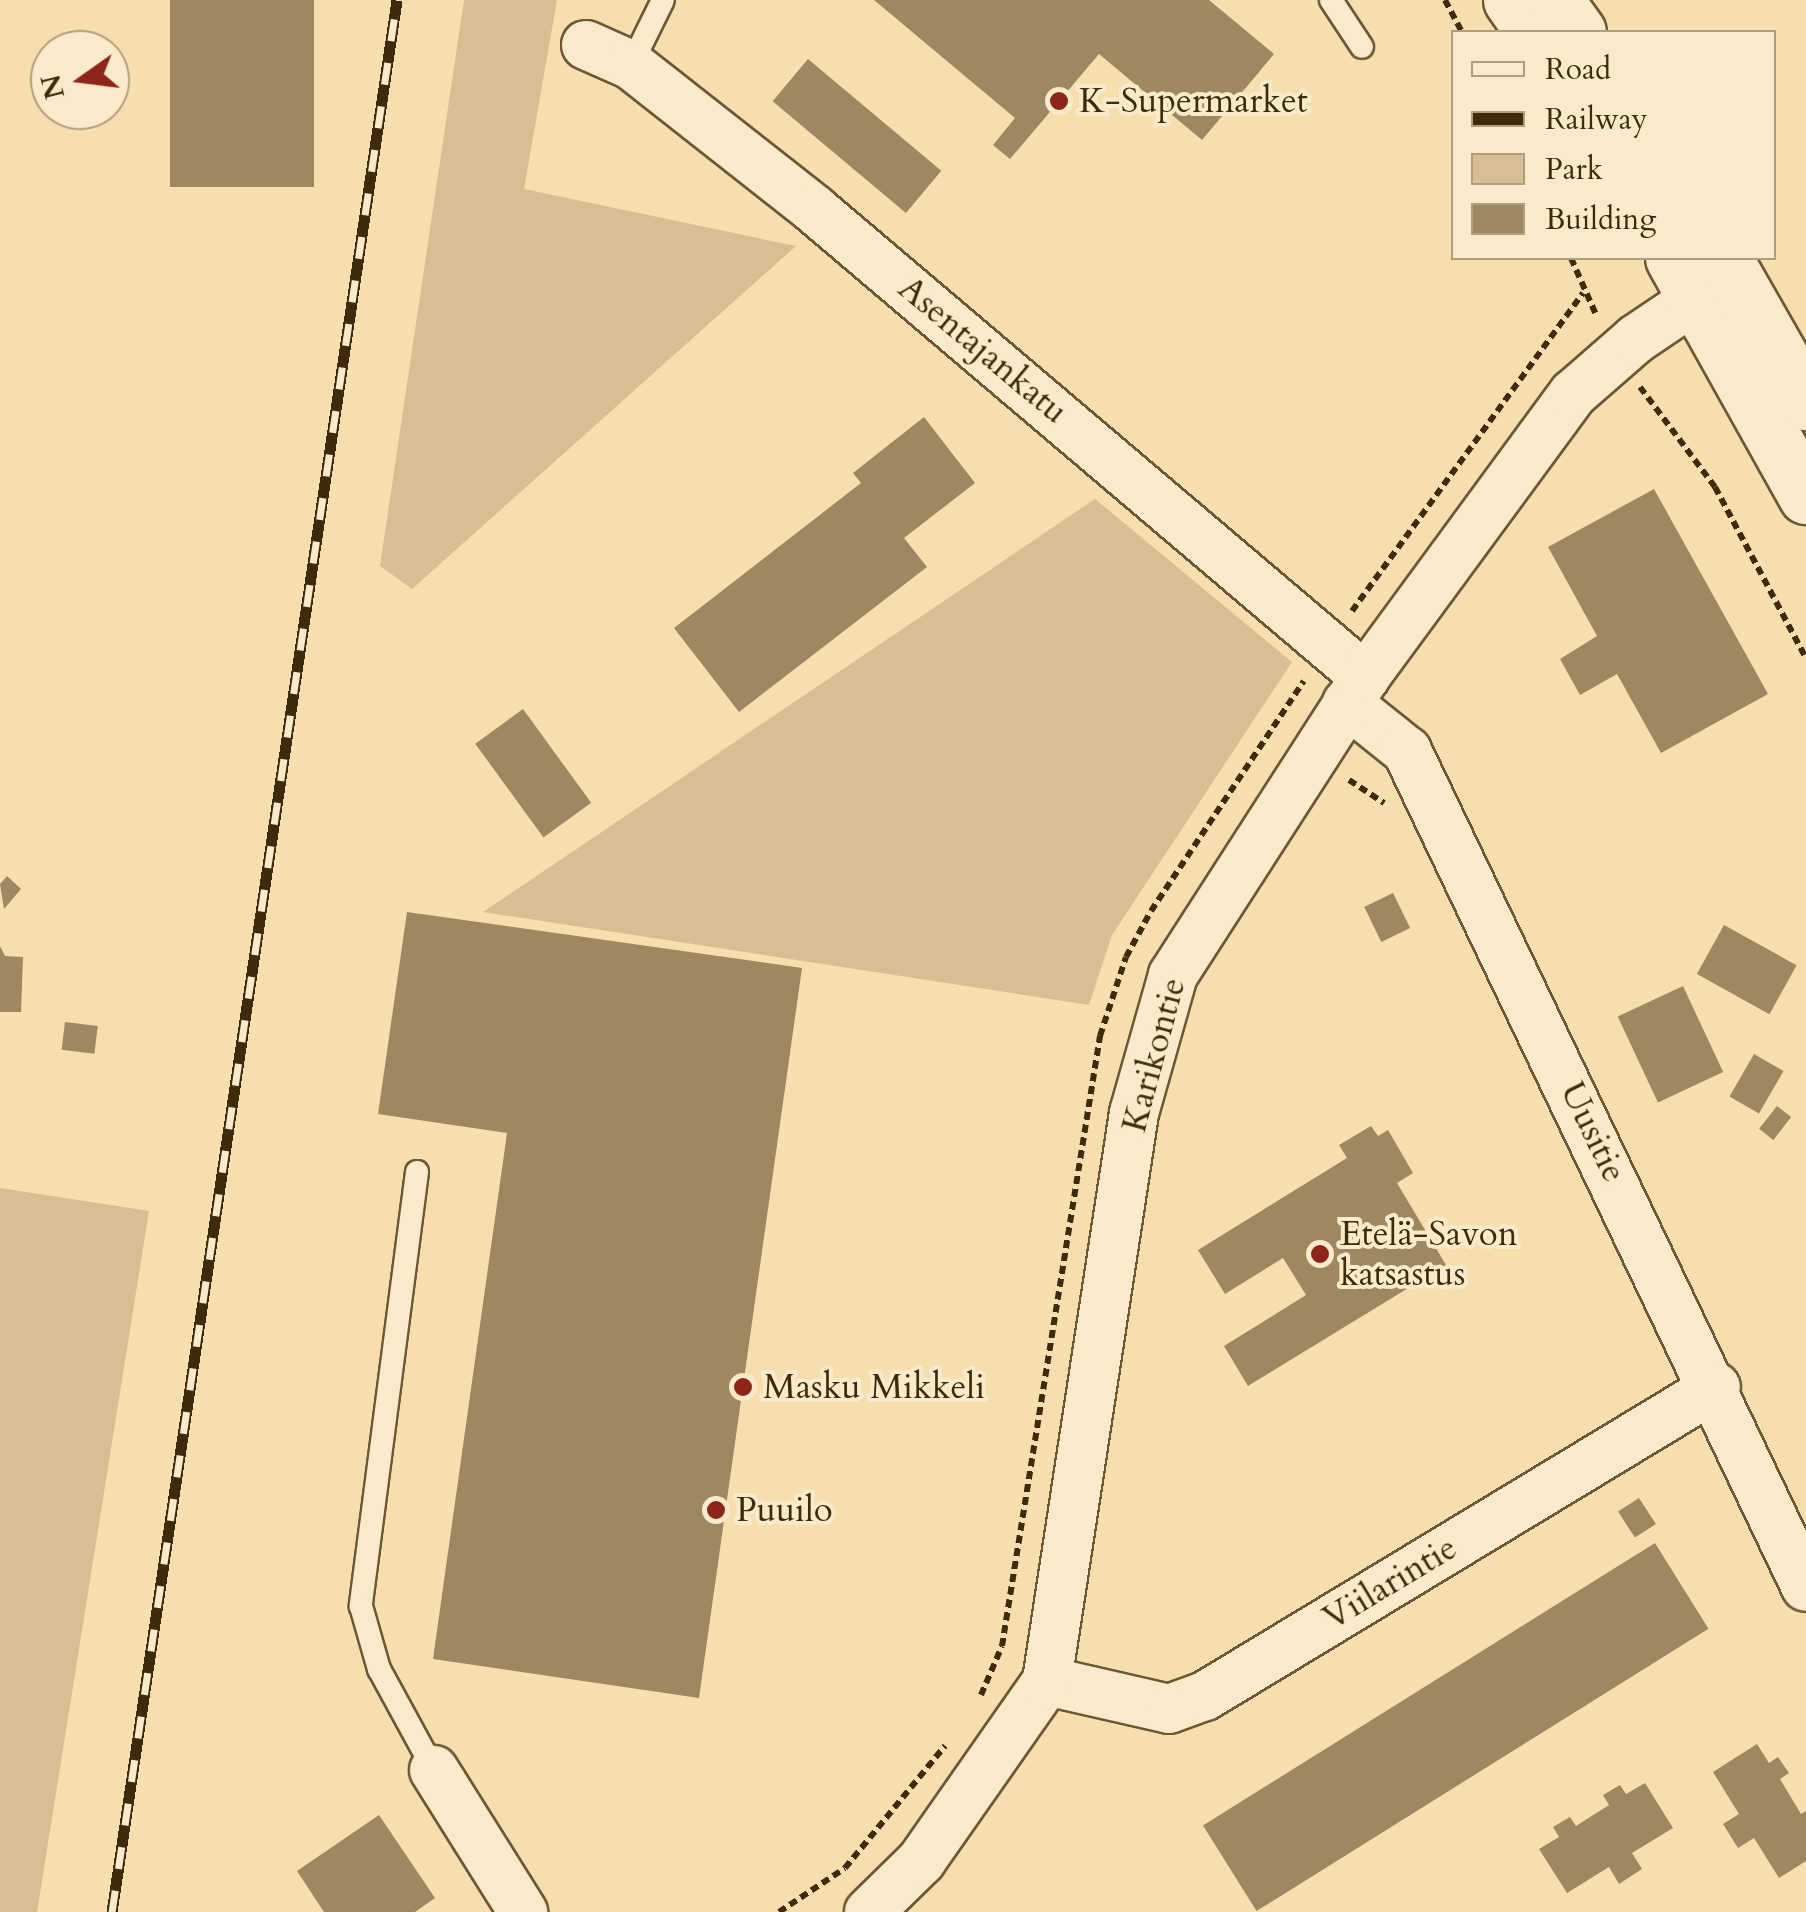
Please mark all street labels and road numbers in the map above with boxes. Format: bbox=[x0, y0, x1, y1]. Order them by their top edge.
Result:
street label: Asentajankatu bbox=[890, 267, 1076, 433]
street label: Karikontie bbox=[1113, 973, 1195, 1137]
street label: Uusitie bbox=[1551, 1075, 1635, 1189]
street label: Viilarintie bbox=[1315, 1527, 1465, 1639]

